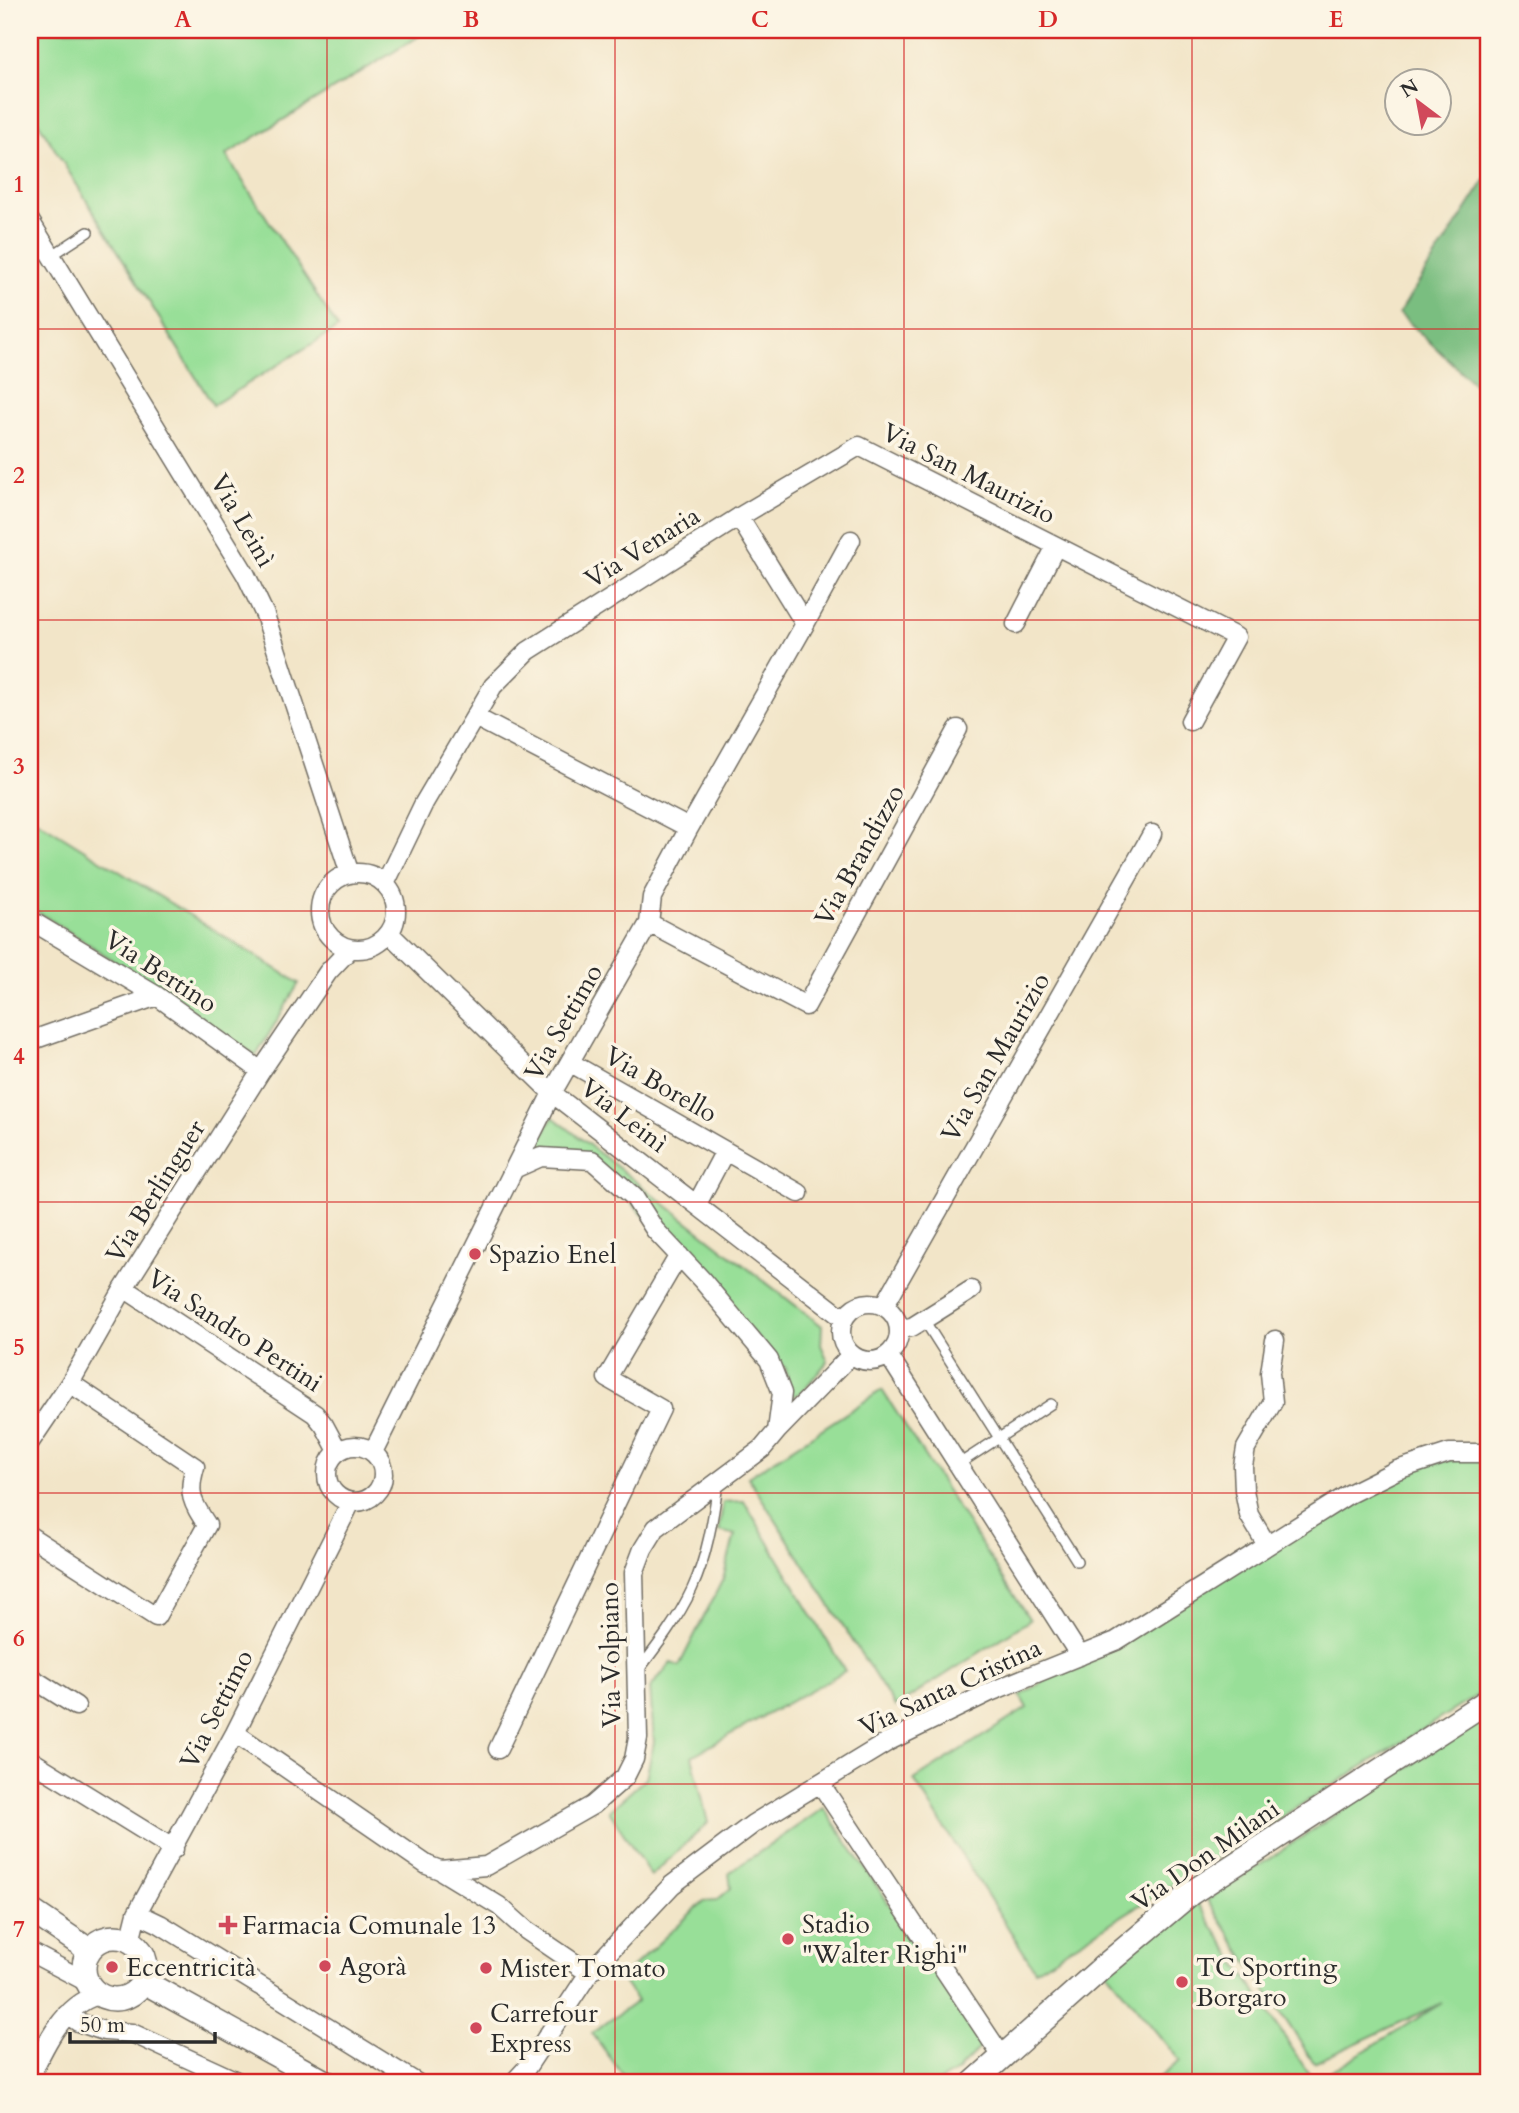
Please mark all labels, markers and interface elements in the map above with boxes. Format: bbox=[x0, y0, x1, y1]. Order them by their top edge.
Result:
text: A bbox=[174, 4, 192, 35]
text: B bbox=[463, 4, 479, 35]
text: C bbox=[751, 4, 769, 35]
text: D bbox=[1038, 4, 1058, 35]
text: E bbox=[1329, 4, 1343, 35]
north arrow bbox=[1382, 66, 1452, 136]
text: N bbox=[1396, 73, 1424, 104]
text: 1 bbox=[13, 169, 25, 200]
street label: Via San Maurizio bbox=[876, 415, 1062, 532]
text: 2 bbox=[13, 460, 25, 491]
street label: Via Leinì bbox=[202, 468, 283, 574]
street label: Via Venaria bbox=[578, 498, 706, 597]
text: 3 bbox=[13, 751, 25, 782]
street label: Via Brandizzo bbox=[806, 778, 913, 932]
street label: Via Bertino bbox=[98, 922, 224, 1021]
street label: Via Settimo bbox=[516, 958, 611, 1087]
street label: Via San Maurizio bbox=[933, 966, 1058, 1148]
street label: Via Borello bbox=[598, 1038, 724, 1131]
text: 4 bbox=[13, 1041, 25, 1072]
street label: Via Leinì bbox=[573, 1070, 675, 1161]
street label: Via Berlinguer bbox=[98, 1113, 214, 1269]
place label: Spazio Enel bbox=[489, 1237, 617, 1272]
marker: Spazio Enel bbox=[467, 1246, 483, 1262]
street label: Via Sandro Pertini bbox=[140, 1261, 329, 1400]
text: 5 bbox=[13, 1332, 25, 1363]
street label: Via Volpiano bbox=[592, 1582, 629, 1728]
text: 6 bbox=[13, 1623, 25, 1654]
street label: Via Santa Cristina bbox=[854, 1630, 1047, 1745]
street label: Via Settimo bbox=[172, 1644, 261, 1775]
street label: Via Don Milani bbox=[1124, 1791, 1286, 1919]
place label: Stadio "Walter Righi" bbox=[802, 1907, 968, 1972]
place label: Farmacia Comunale 13 bbox=[242, 1908, 496, 1943]
text: 7 bbox=[13, 1914, 25, 1945]
marker: Farmacia Comunale 13 bbox=[220, 1917, 236, 1933]
marker: Stadio "Walter Righi" bbox=[780, 1931, 796, 1947]
place label: Agorà bbox=[339, 1949, 407, 1984]
place label: Eccentricità bbox=[126, 1950, 256, 1985]
place label: TC Sporting Borgaro bbox=[1196, 1950, 1338, 2015]
place label: Mister Tomato bbox=[500, 1951, 666, 1986]
marker: Agorà bbox=[317, 1958, 333, 1974]
marker: Eccentricità bbox=[104, 1959, 120, 1975]
marker: Mister Tomato bbox=[478, 1960, 494, 1976]
marker: TC Sporting Borgaro bbox=[1174, 1974, 1190, 1990]
place label: Carrefour Express bbox=[490, 1996, 598, 2061]
scale bar bbox=[70, 2001, 215, 2045]
text: 50 m bbox=[80, 2011, 125, 2040]
marker: Carrefour Express bbox=[468, 2020, 484, 2036]

